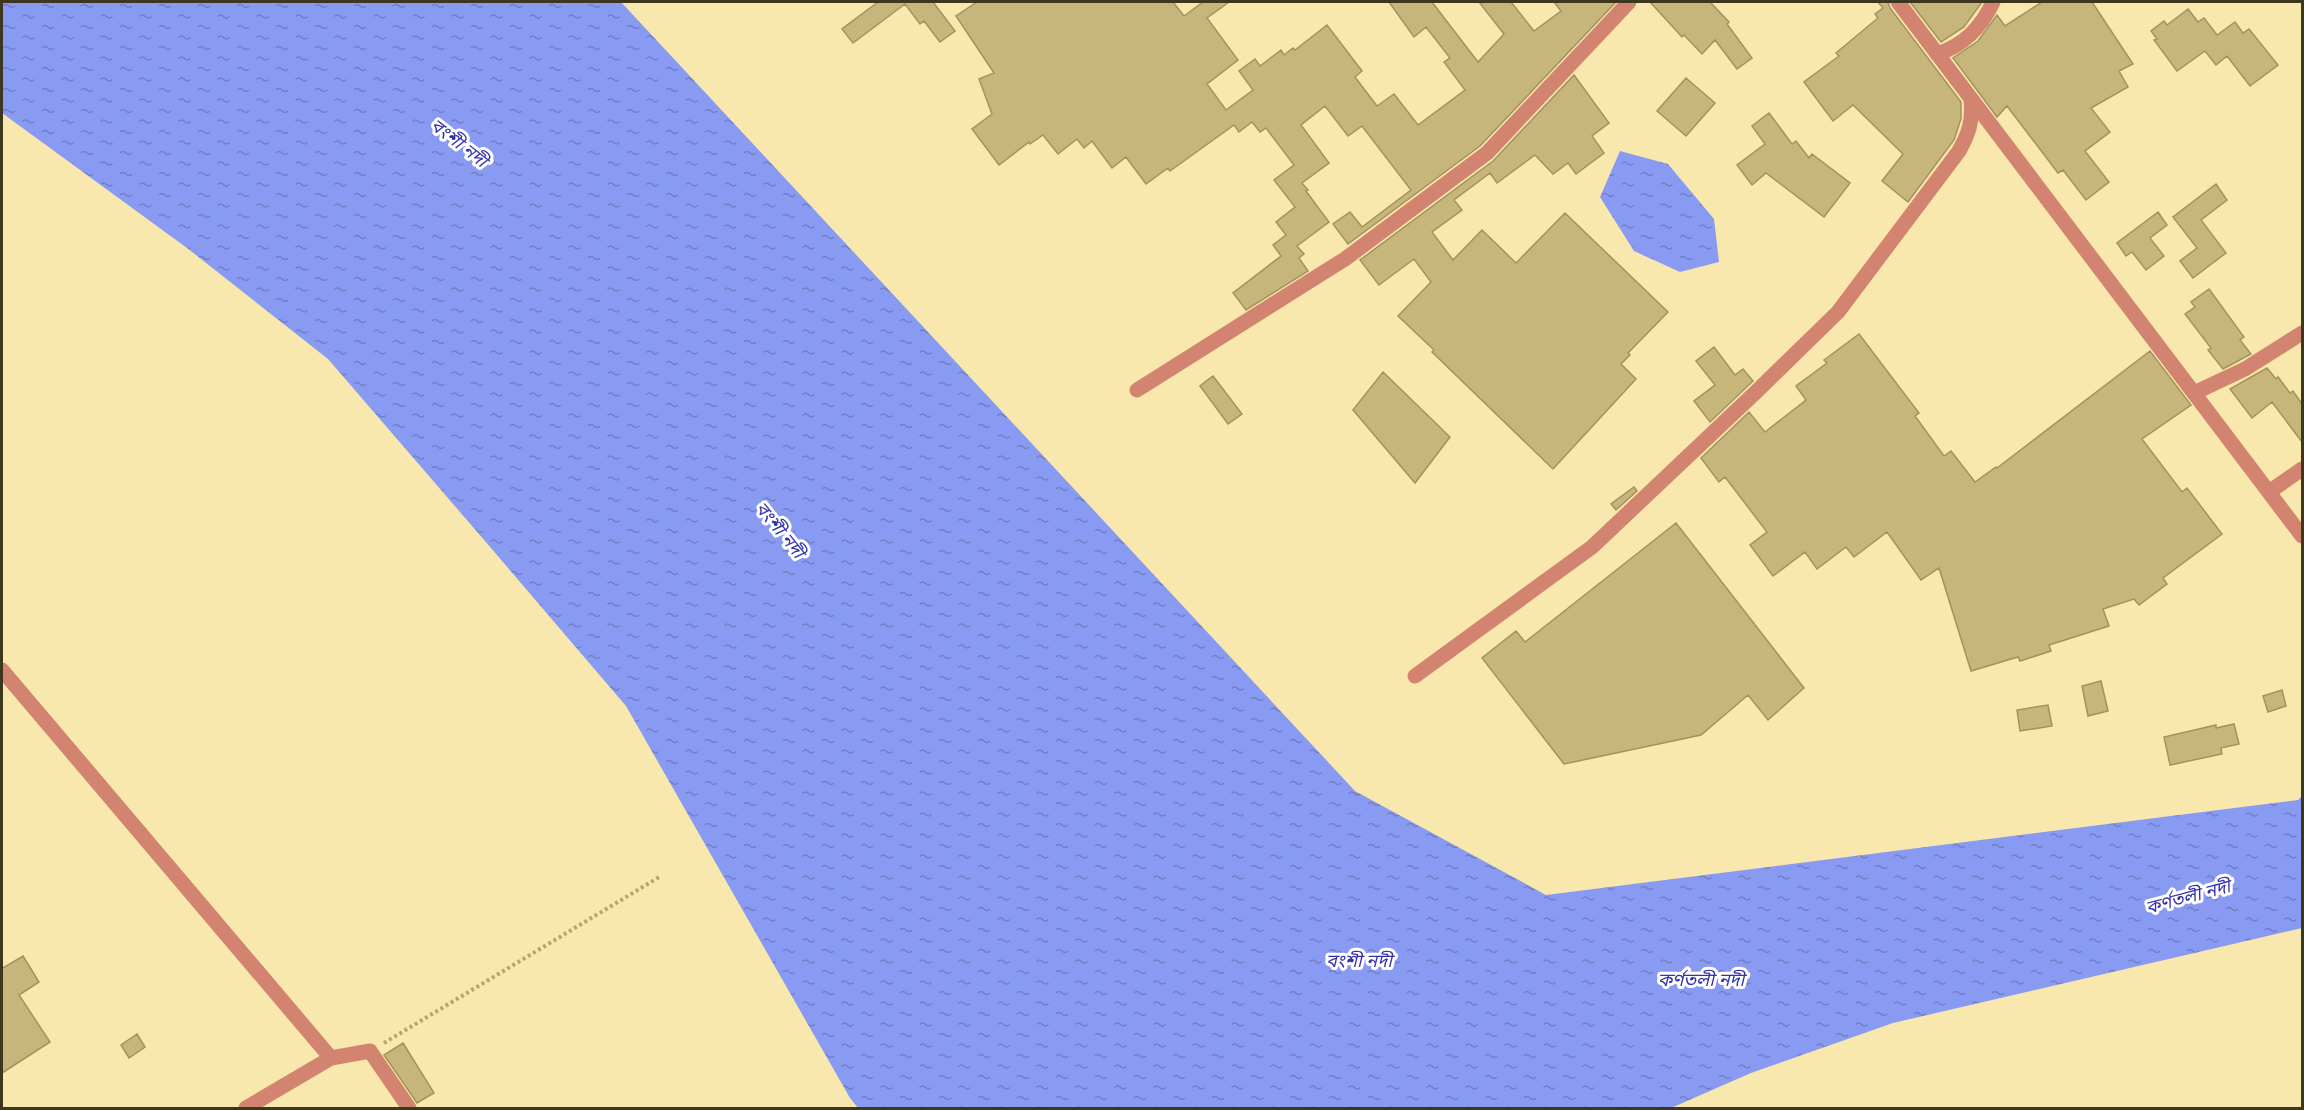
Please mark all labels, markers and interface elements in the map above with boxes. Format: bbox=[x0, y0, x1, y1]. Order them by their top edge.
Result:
water label: বংশী নদী bbox=[426, 114, 494, 174]
water label: বংশী নদী bbox=[751, 497, 811, 565]
water label: কর্ণতলী নদী bbox=[2143, 874, 2236, 919]
water label: বংশী নদী bbox=[1326, 950, 1395, 972]
water label: কর্ণতলী নদী bbox=[1658, 969, 1748, 991]

